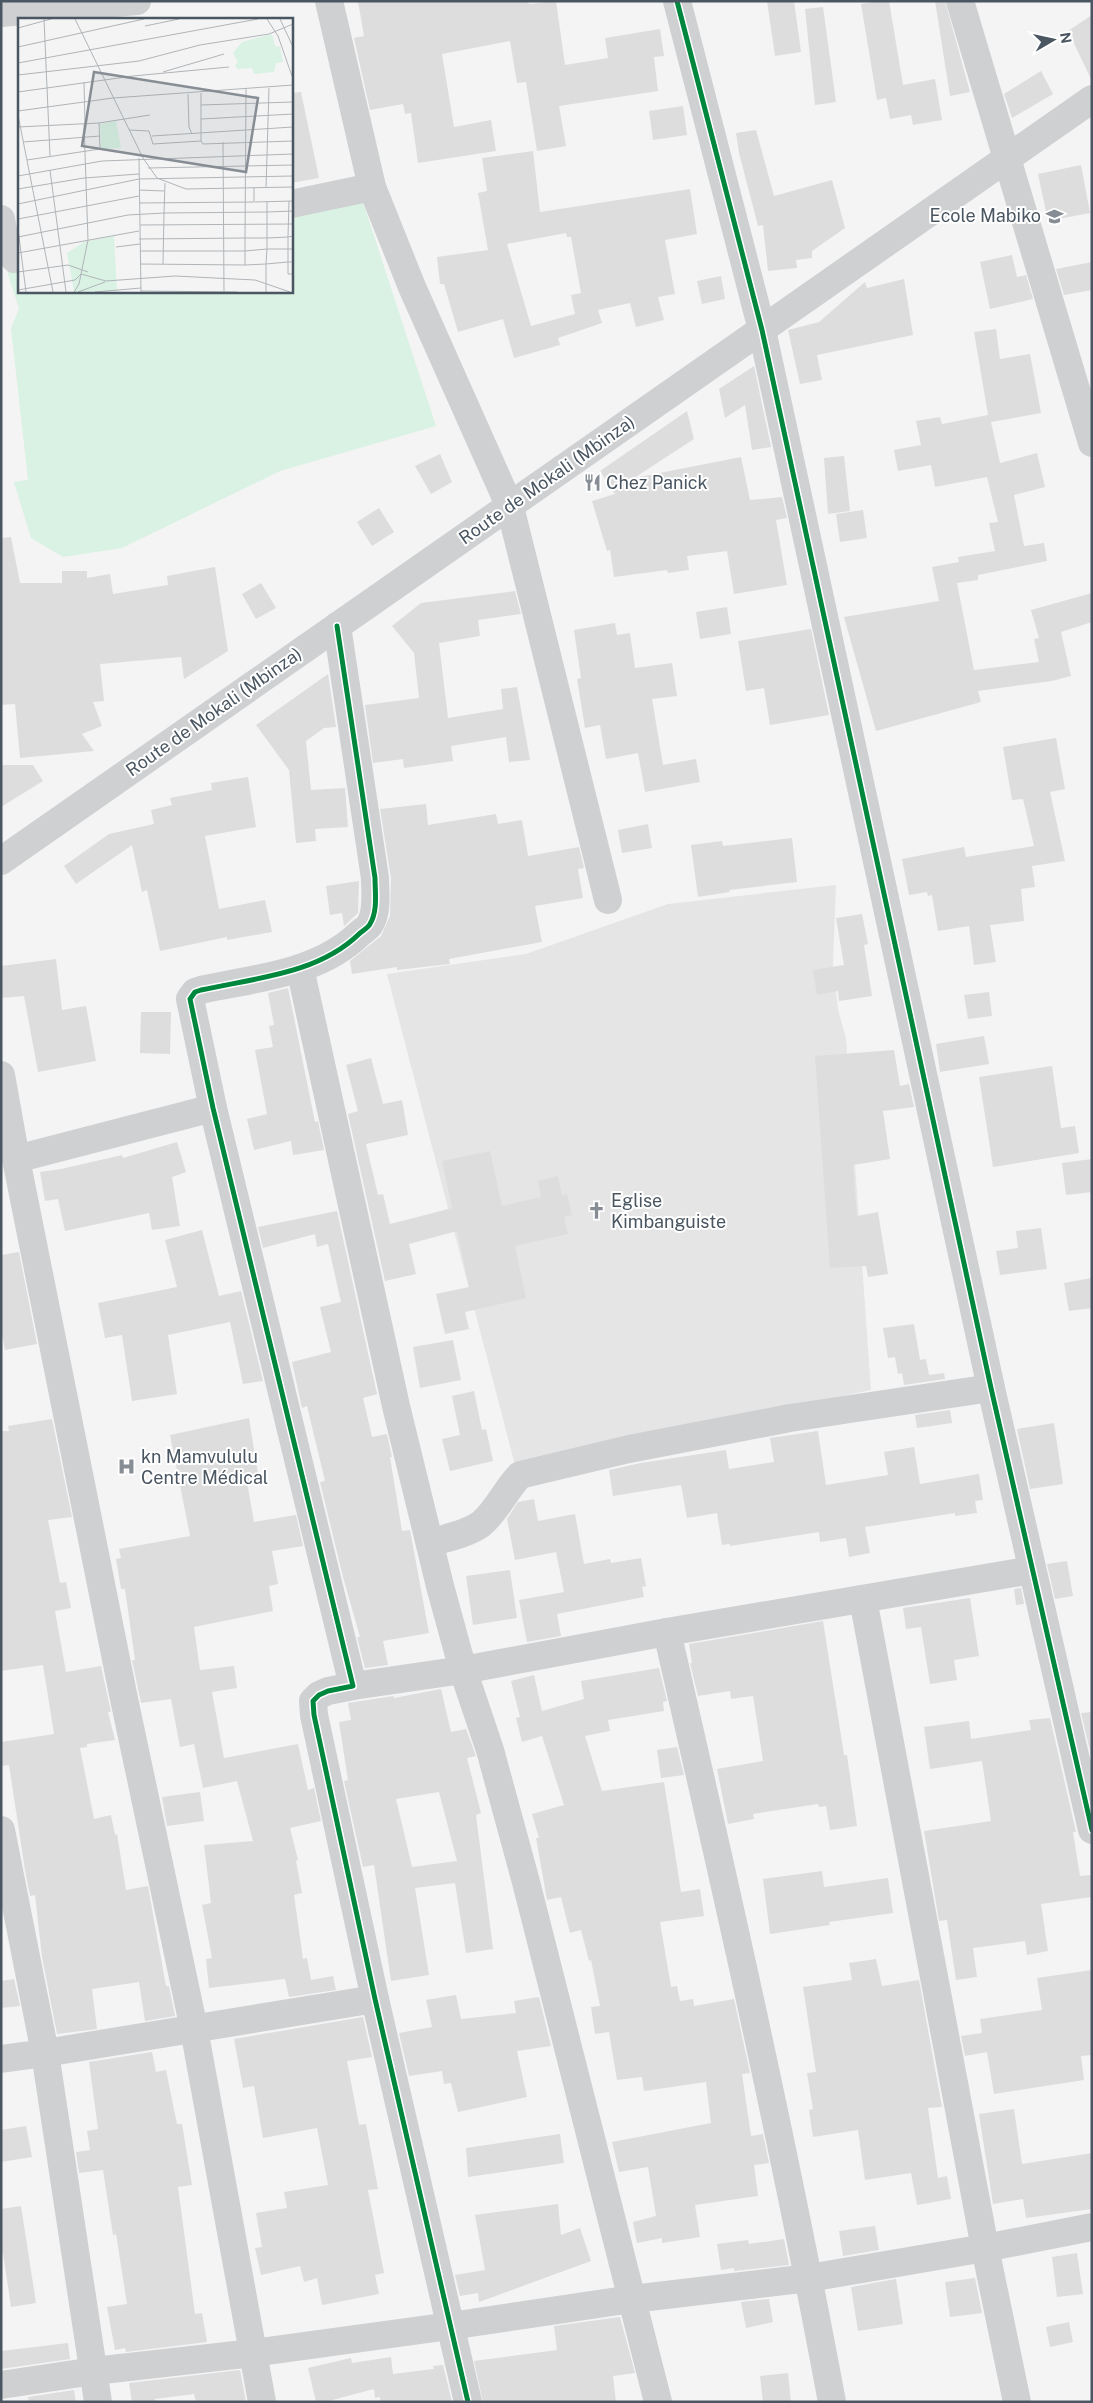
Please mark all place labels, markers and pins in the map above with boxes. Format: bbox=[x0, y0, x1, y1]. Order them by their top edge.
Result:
place label: Ecole Mabiko bbox=[930, 205, 1041, 226]
school or university icon: Ecole Mabiko bbox=[1045, 206, 1065, 226]
place label: Chez Panick bbox=[606, 472, 708, 493]
restaurant icon: Chez Panick bbox=[582, 473, 602, 493]
place label: Eglise Kimbanguiste bbox=[611, 1190, 726, 1232]
church icon: Eglise Kimbanguiste bbox=[587, 1201, 607, 1221]
place label: kn Mamvululu Centre Médical bbox=[141, 1446, 268, 1488]
hospital icon: kn Mamvululu Centre Médical bbox=[117, 1457, 137, 1477]

